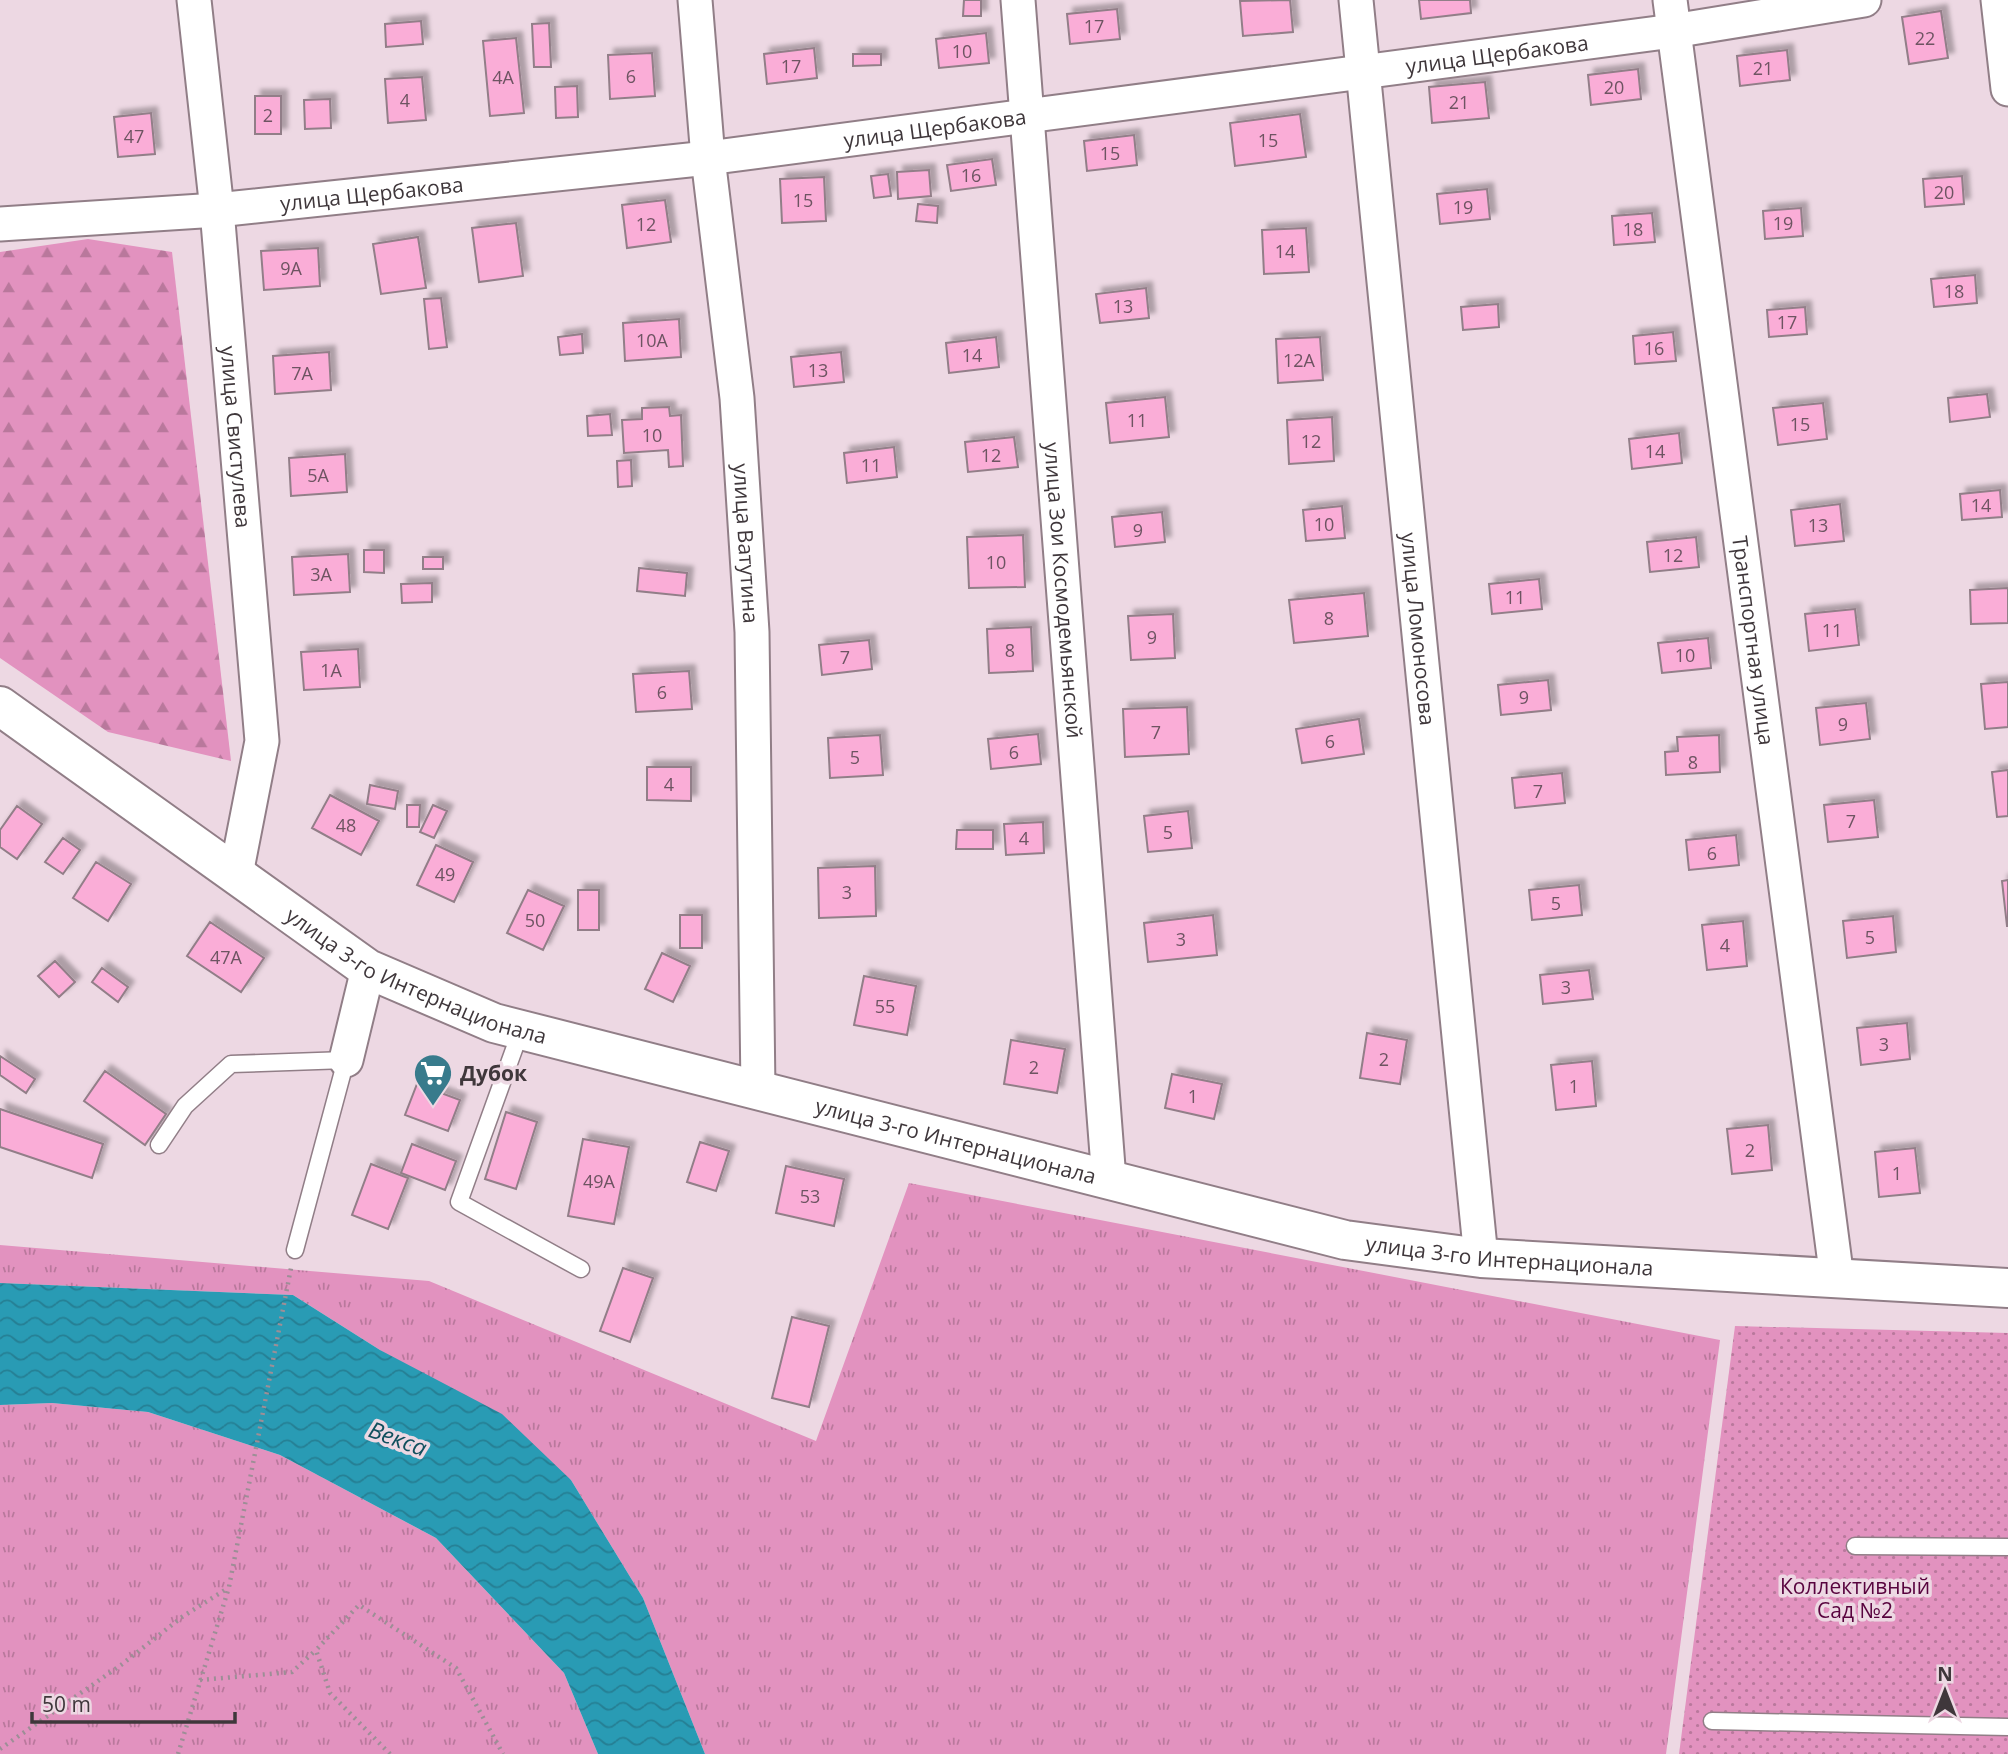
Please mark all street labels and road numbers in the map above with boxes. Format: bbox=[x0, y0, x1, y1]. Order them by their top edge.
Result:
street label: улица Щербакова bbox=[1404, 28, 1590, 80]
street label: улица Щербакова bbox=[842, 102, 1028, 154]
street label: улица Щербакова bbox=[279, 170, 465, 217]
street label: улица Свистулева bbox=[215, 345, 258, 529]
street label: улица Зои Космодемьянской bbox=[1038, 441, 1089, 739]
street label: улица Ватутина bbox=[727, 463, 765, 624]
street label: улица Ломоносова bbox=[1395, 531, 1442, 727]
street label: Транспортная улица bbox=[1726, 534, 1781, 747]
street label: улица 3-го Интернационала bbox=[280, 901, 550, 1050]
street label: улица 3-го Интернационала bbox=[812, 1092, 1099, 1190]
street label: улица 3-го Интернационала bbox=[1364, 1229, 1654, 1282]

